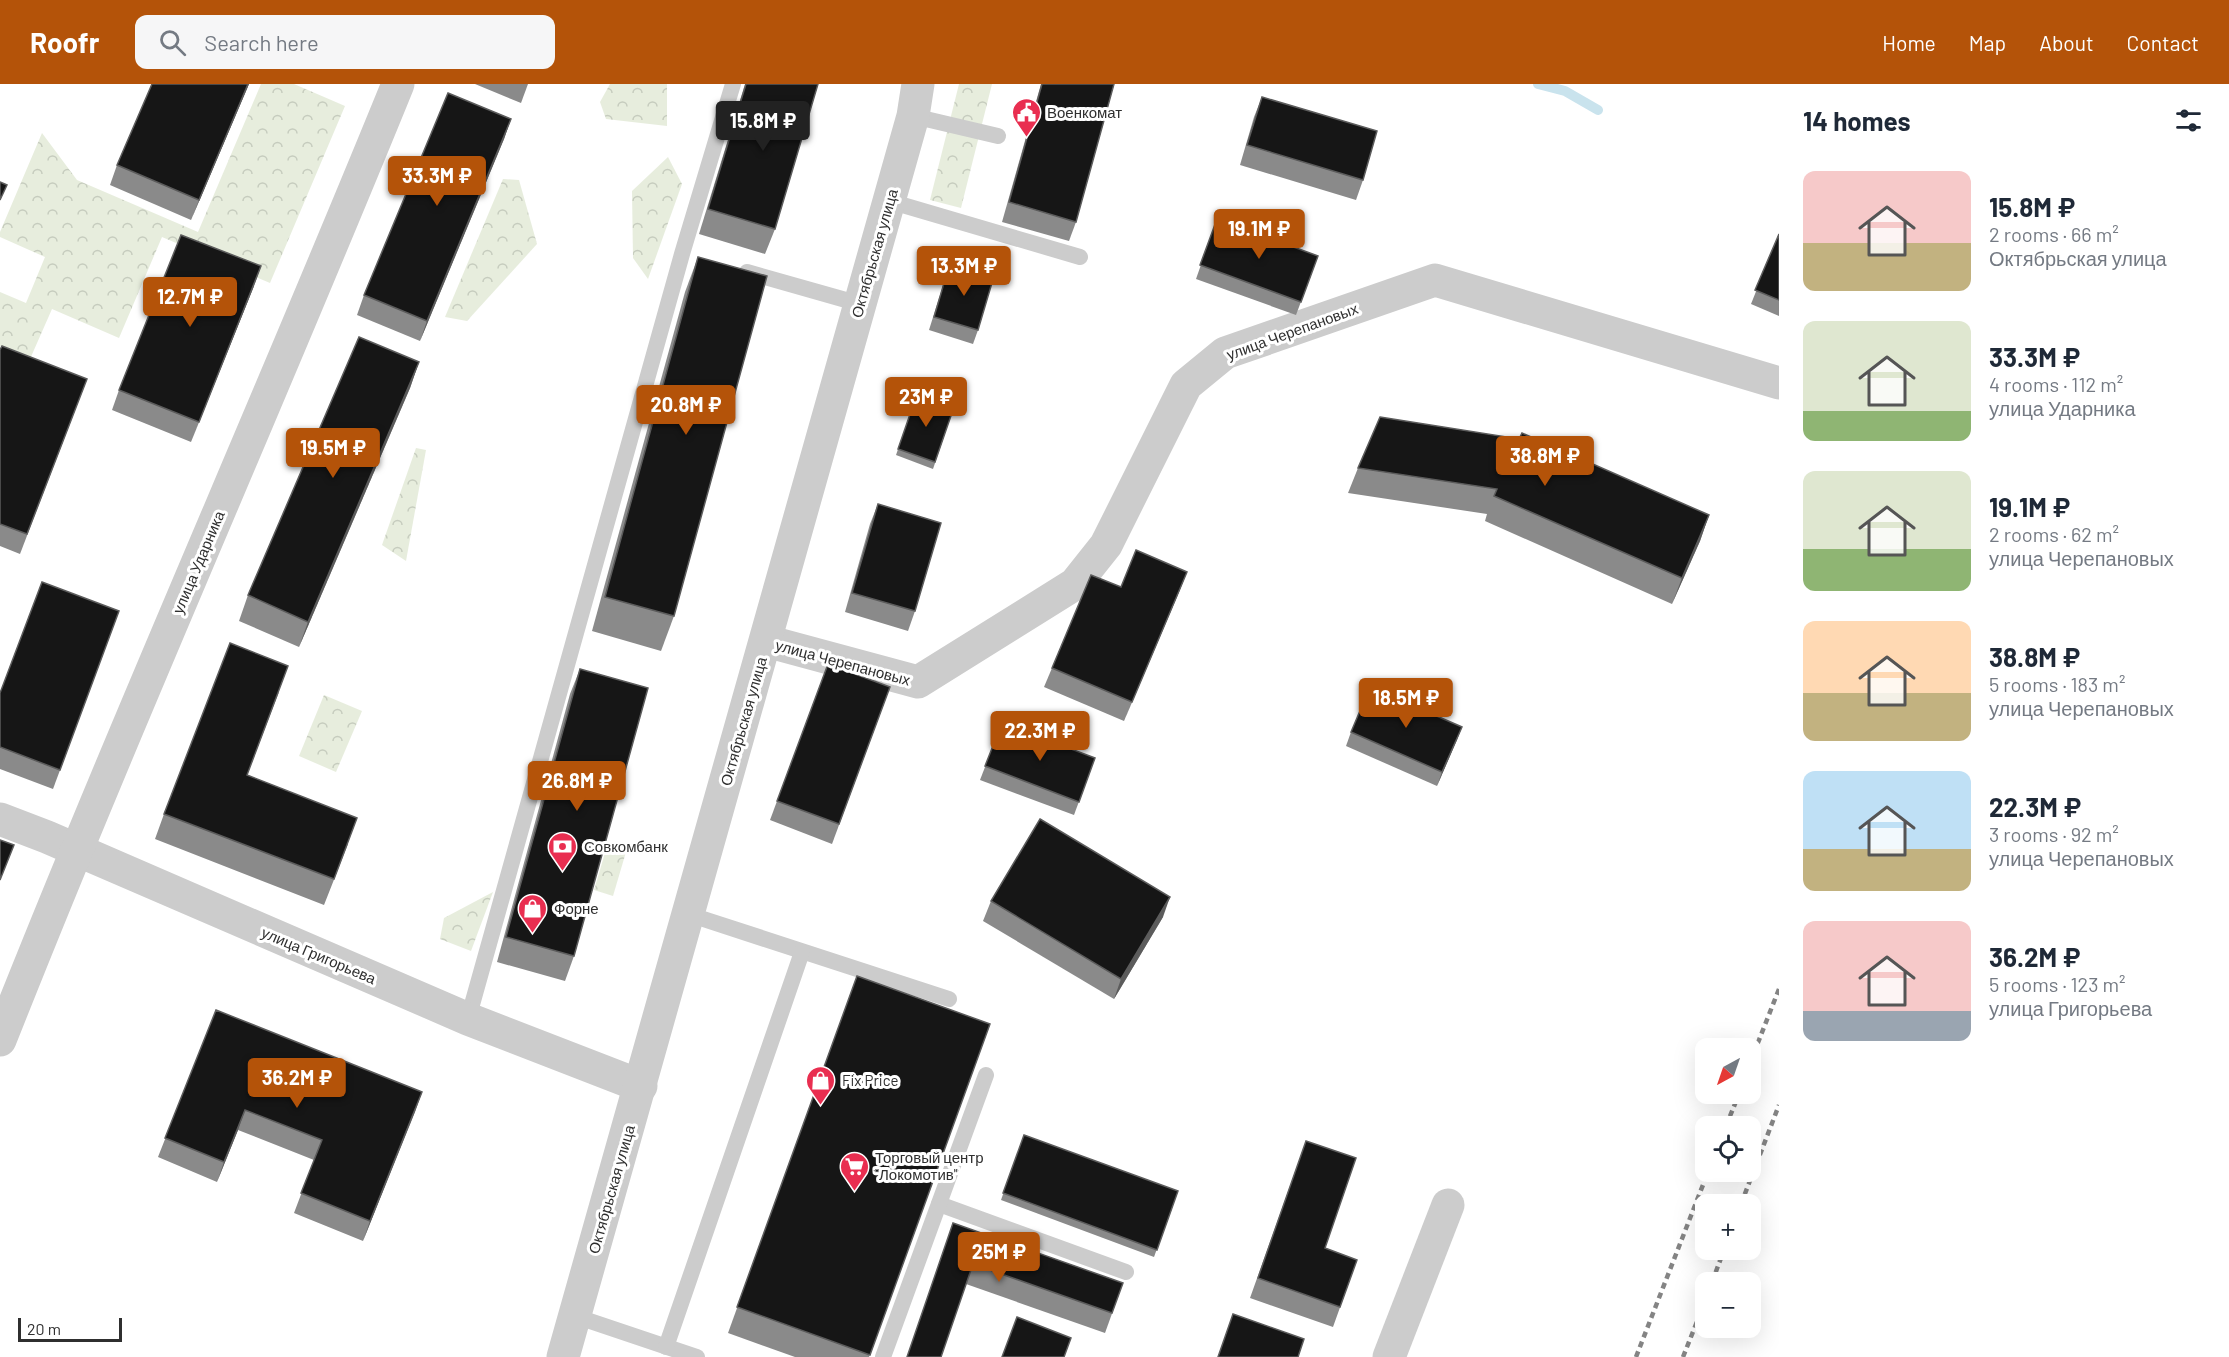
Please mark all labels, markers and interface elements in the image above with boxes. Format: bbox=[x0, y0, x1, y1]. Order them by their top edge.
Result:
search box bbox=[135, 15, 555, 69]
text: Roofr bbox=[30, 25, 99, 59]
icon: search bbox=[156, 26, 189, 59]
text: Search here bbox=[204, 29, 319, 55]
text: Home bbox=[1882, 30, 1936, 55]
text: Map bbox=[1969, 30, 2006, 55]
text: About bbox=[2039, 30, 2094, 55]
text: Contact bbox=[2127, 30, 2199, 55]
public building icon: Военкомат bbox=[1010, 96, 1042, 138]
pin: 15.8M ₽ bbox=[708, 101, 818, 152]
place label: Военкомат bbox=[1047, 103, 1122, 121]
icon: filters bbox=[2172, 104, 2205, 137]
text: 14 homes bbox=[1803, 105, 1910, 136]
text: 15.8M ₽ bbox=[730, 108, 796, 132]
pin: 33.3M ₽ bbox=[382, 156, 492, 207]
text: 33.3M ₽ bbox=[402, 163, 472, 187]
street label: Октябрьская улица bbox=[847, 186, 901, 320]
text: 15.8M ₽ bbox=[1989, 191, 2075, 222]
icon: home bbox=[1851, 195, 1923, 267]
pin: 19.1M ₽ bbox=[1204, 209, 1314, 260]
text: 19.1M ₽ bbox=[1228, 216, 1290, 240]
text: 2 rooms · 66 m² bbox=[1989, 222, 2119, 246]
pin: 13.3M ₽ bbox=[909, 246, 1019, 297]
text: Октябрьская улица bbox=[1989, 246, 2167, 270]
text: 13.3M ₽ bbox=[931, 253, 997, 277]
pin: 12.7M ₽ bbox=[135, 277, 245, 328]
text: 12.7M ₽ bbox=[157, 284, 223, 308]
street label: улица Черепановых bbox=[1224, 299, 1361, 363]
text: 33.3M ₽ bbox=[1989, 341, 2080, 372]
icon: home bbox=[1851, 345, 1923, 417]
text: 4 rooms · 112 m² bbox=[1989, 372, 2123, 396]
pin: 23M ₽ bbox=[884, 377, 968, 428]
text: 23M ₽ bbox=[899, 384, 953, 408]
pin: 20.8M ₽ bbox=[631, 385, 741, 436]
text: 20.8M ₽ bbox=[650, 392, 722, 416]
text: улица Ударника bbox=[1989, 396, 2136, 420]
pin: 19.5M ₽ bbox=[278, 428, 388, 479]
text: 19.5M ₽ bbox=[300, 435, 366, 459]
pin: 38.8M ₽ bbox=[1490, 436, 1600, 487]
text: 38.8M ₽ bbox=[1510, 443, 1580, 467]
text: 19.1M ₽ bbox=[1989, 491, 2070, 522]
icon: home bbox=[1851, 495, 1923, 567]
street label: улица Ударника bbox=[168, 507, 228, 616]
text: 2 rooms · 62 m² bbox=[1989, 522, 2119, 546]
text: улица Черепановых bbox=[1989, 546, 2174, 570]
street label: улица Черепановых bbox=[774, 635, 913, 689]
text: 38.8M ₽ bbox=[1989, 641, 2080, 672]
icon: home bbox=[1851, 645, 1923, 717]
street label: Октябрьская улица bbox=[716, 654, 770, 788]
text: 5 rooms · 183 m² bbox=[1989, 672, 2125, 696]
pin: 18.5M ₽ bbox=[1351, 678, 1461, 729]
text: 18.5M ₽ bbox=[1373, 685, 1439, 709]
text: улица Черепановых bbox=[1989, 696, 2174, 720]
pin: 22.3M ₽ bbox=[985, 711, 1095, 762]
text: 22.3M ₽ bbox=[1005, 718, 1075, 742]
pin: 26.8M ₽ bbox=[522, 761, 632, 812]
text: 26.8M ₽ bbox=[542, 768, 612, 792]
text: 22.3M ₽ bbox=[1989, 791, 2081, 822]
icon: home bbox=[1851, 795, 1923, 867]
text: 3 rooms · 92 m² bbox=[1989, 822, 2119, 846]
bank icon: Совкомбанк bbox=[547, 830, 579, 872]
place label: Совкомбанк bbox=[584, 837, 668, 855]
text: улица Черепановых bbox=[1989, 846, 2174, 870]
shop icon: Форне bbox=[517, 892, 549, 934]
place label: Форне bbox=[554, 899, 599, 917]
street label: улица Григорьева bbox=[259, 923, 379, 987]
text: 36.2M ₽ bbox=[1989, 941, 2081, 972]
icon: home bbox=[1851, 945, 1923, 1017]
text: 5 rooms · 123 m² bbox=[1989, 972, 2126, 996]
text: улица Григорьева bbox=[1989, 996, 2152, 1020]
north arrow bbox=[1695, 1038, 1761, 1104]
map controls bbox=[1695, 1038, 1761, 1338]
pin: 36.2M ₽ bbox=[242, 1058, 352, 1109]
shop icon: Fix Price bbox=[805, 1064, 837, 1106]
text: 36.2M ₽ bbox=[262, 1065, 332, 1089]
place label: Fix Price bbox=[842, 1071, 898, 1089]
button: locate bbox=[1695, 1116, 1761, 1182]
street label: Октябрьская улица bbox=[584, 1122, 638, 1256]
place label: Торговый центр "Локомотив" bbox=[875, 1148, 984, 1183]
supermarket icon: Торговый центр "Локомотив" bbox=[838, 1150, 870, 1192]
button: + bbox=[1695, 1194, 1761, 1260]
pin: 25M ₽ bbox=[957, 1232, 1041, 1283]
text: 25M ₽ bbox=[972, 1239, 1026, 1263]
button: − bbox=[1695, 1272, 1761, 1338]
scale bar bbox=[18, 1315, 122, 1342]
text: 20 m bbox=[27, 1319, 61, 1338]

